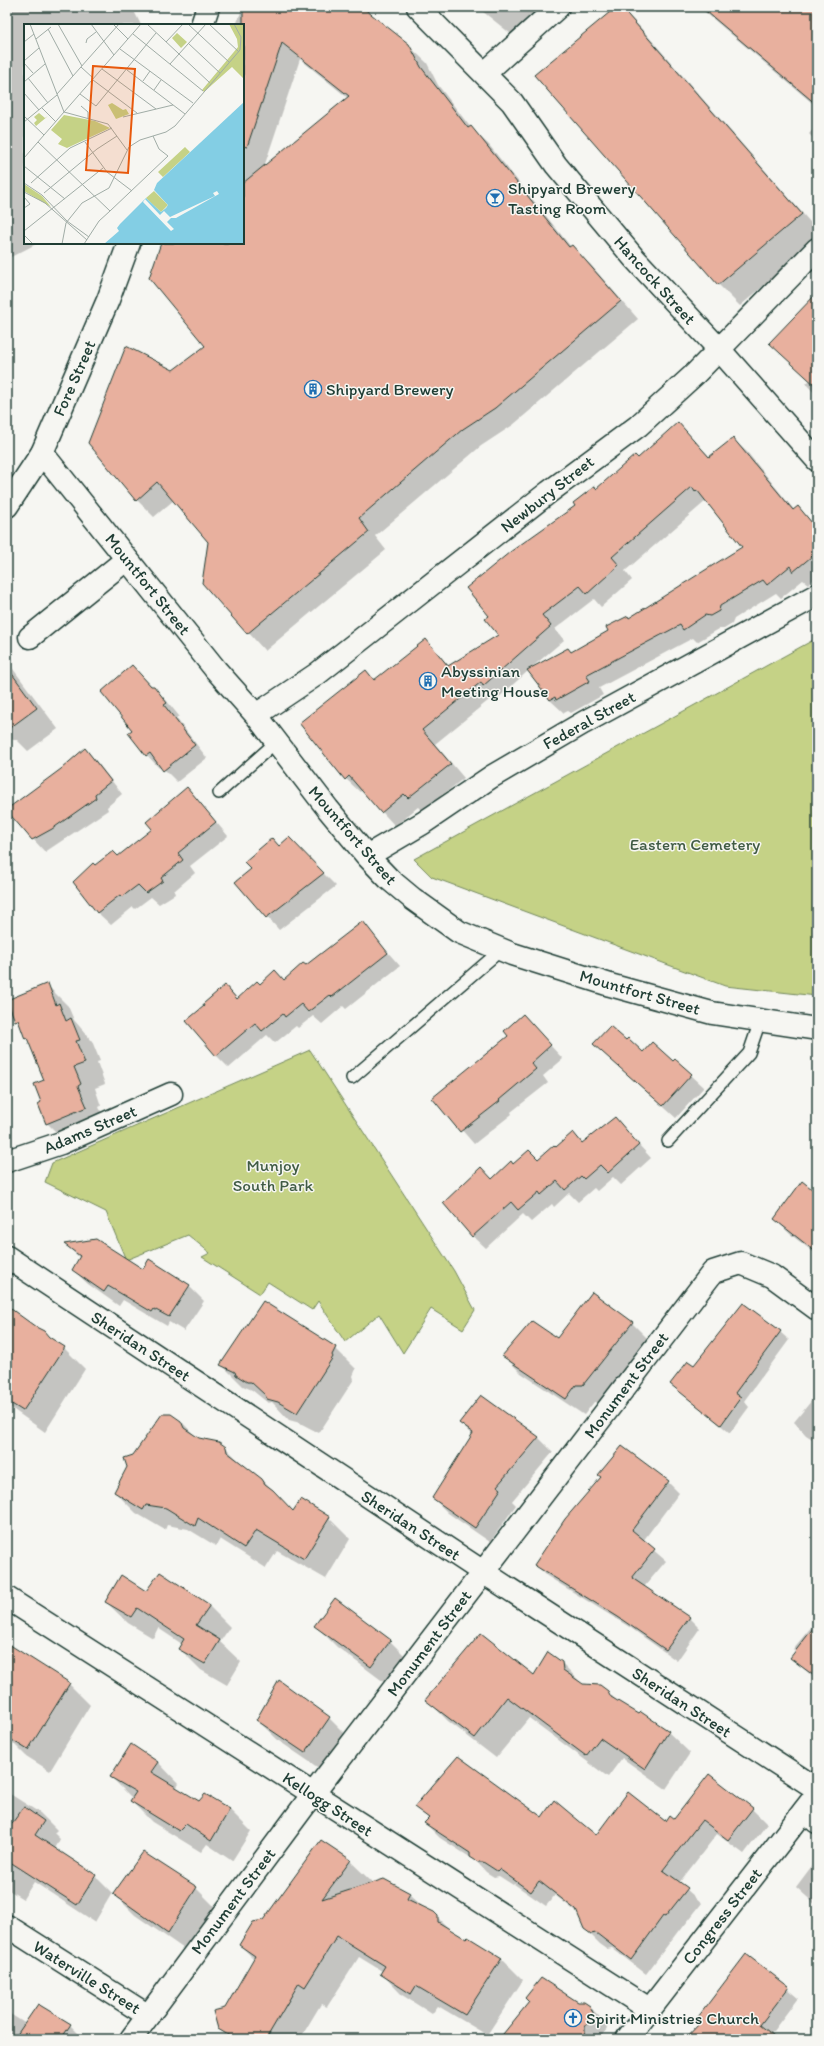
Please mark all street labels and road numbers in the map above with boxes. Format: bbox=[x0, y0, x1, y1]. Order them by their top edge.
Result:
street label: Hancock Street bbox=[610, 232, 700, 328]
street label: Fore Street bbox=[48, 337, 100, 419]
street label: Newbury Street bbox=[496, 451, 598, 537]
street label: Mountfort Street bbox=[101, 529, 195, 639]
street label: Federal Street bbox=[539, 686, 639, 754]
street label: Mountfort Street bbox=[305, 781, 402, 889]
street label: Mountfort Street bbox=[577, 965, 703, 1019]
street label: Adams Street bbox=[40, 1100, 140, 1158]
street label: Sheridan Street bbox=[88, 1306, 194, 1386]
street label: Monument Street bbox=[580, 1328, 672, 1442]
street label: Sheridan Street bbox=[358, 1485, 464, 1565]
street label: Monument Street bbox=[383, 1586, 475, 1700]
street label: Sheridan Street bbox=[629, 1662, 735, 1742]
street label: Kellogg Street bbox=[279, 1767, 377, 1841]
street label: Monument Street bbox=[187, 1844, 279, 1958]
street label: Congress Street bbox=[678, 1863, 766, 1968]
street label: Waterville Street bbox=[30, 1936, 145, 2018]

